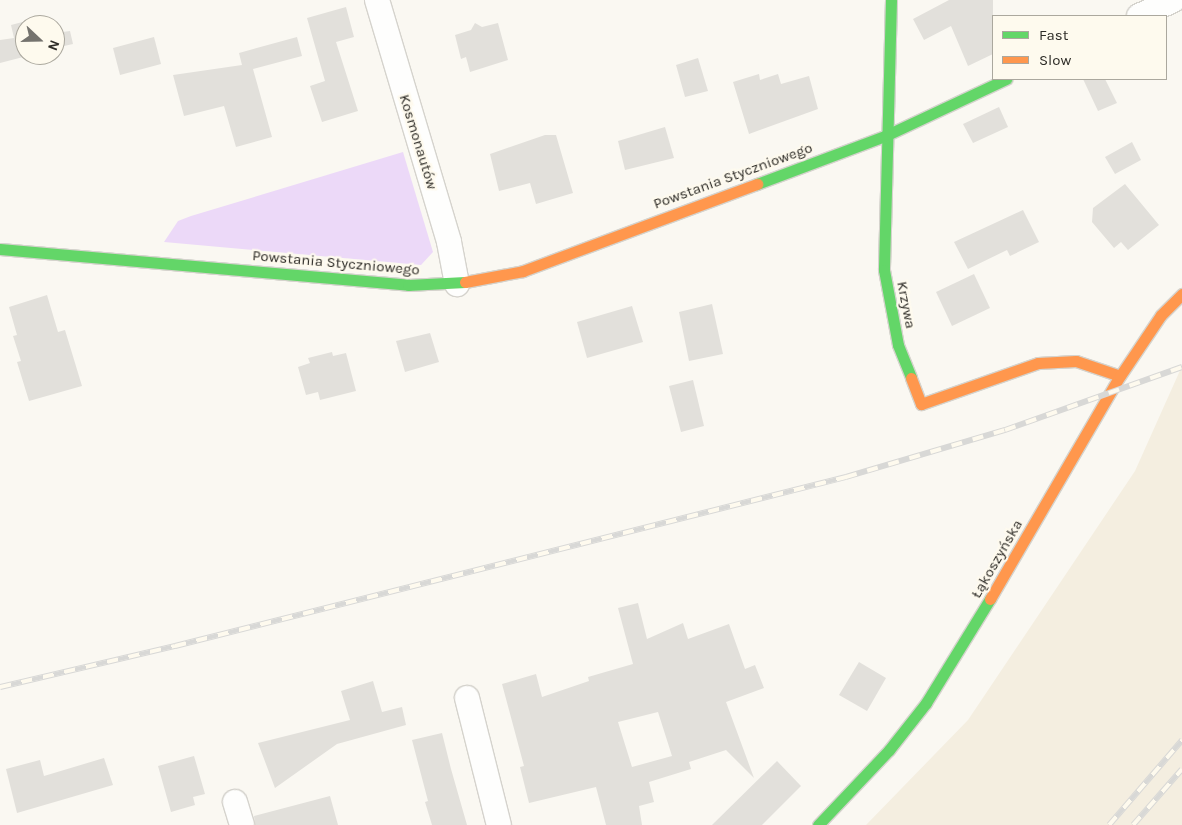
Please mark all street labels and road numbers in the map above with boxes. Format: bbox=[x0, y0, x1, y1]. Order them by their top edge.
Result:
street label: Kosmonautów bbox=[395, 92, 441, 192]
street label: Powstania Styczniowego bbox=[651, 139, 815, 213]
street label: Powstania Styczniowego bbox=[252, 247, 420, 279]
street label: Krzywa bbox=[893, 280, 919, 330]
street label: Łąkoszyńska bbox=[967, 517, 1027, 601]

